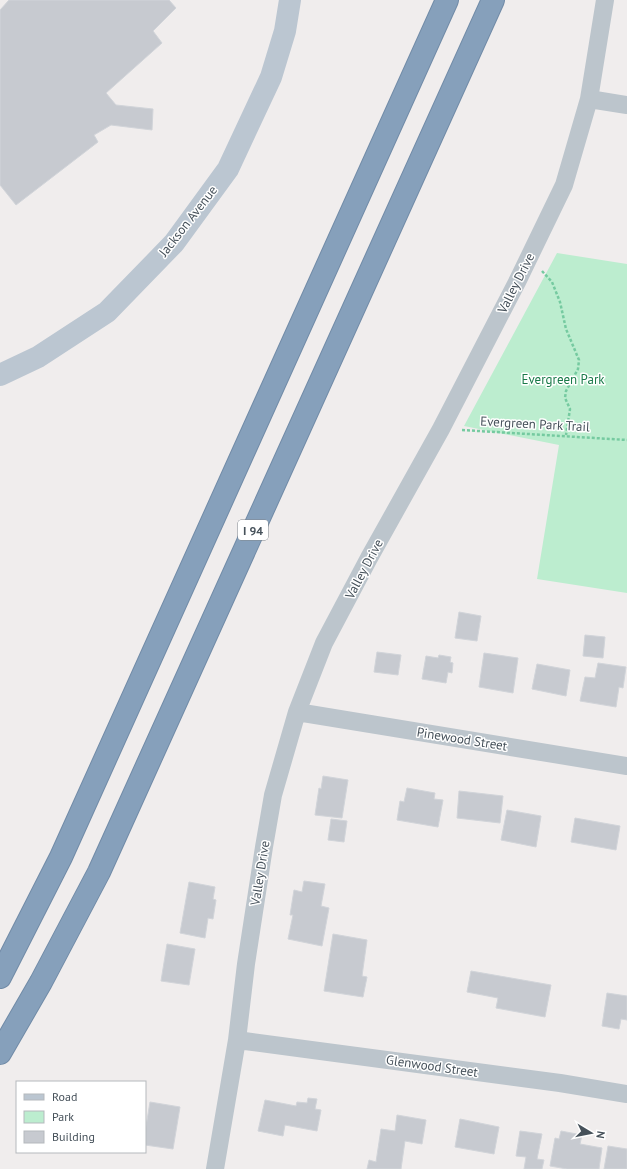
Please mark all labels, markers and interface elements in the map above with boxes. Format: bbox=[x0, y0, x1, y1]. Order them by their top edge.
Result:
street label: Jackson Avenue bbox=[154, 182, 221, 261]
street label: Valley Drive bbox=[493, 250, 538, 317]
park label: Evergreen Park bbox=[521, 371, 605, 388]
street label: Evergreen Park Trail bbox=[480, 413, 590, 435]
road number: I 94 bbox=[238, 520, 268, 540]
street label: Valley Drive bbox=[341, 536, 387, 603]
street label: Pinewood Street bbox=[416, 723, 509, 755]
street label: Valley Drive bbox=[246, 839, 274, 908]
street label: Glenwood Street bbox=[385, 1051, 480, 1081]
legend bbox=[16, 1081, 146, 1153]
text: Road bbox=[52, 1089, 77, 1104]
text: Park bbox=[52, 1109, 74, 1124]
north arrow bbox=[571, 1113, 611, 1153]
text: Building bbox=[52, 1129, 95, 1144]
text: N bbox=[593, 1130, 608, 1140]

